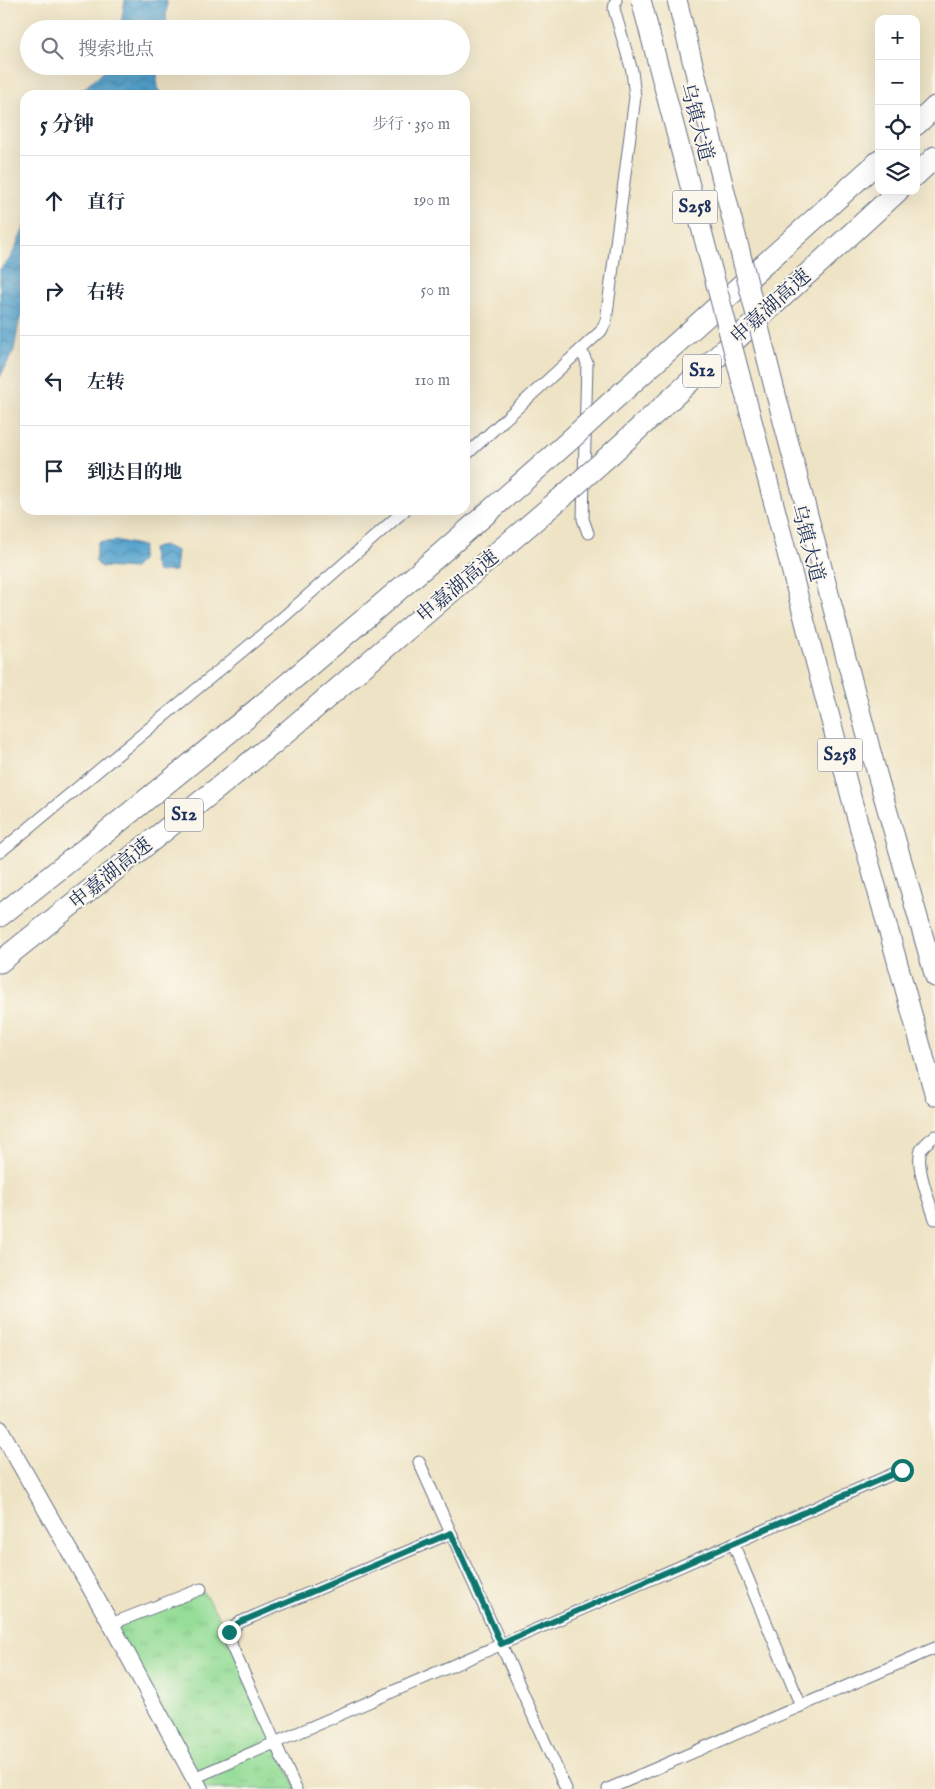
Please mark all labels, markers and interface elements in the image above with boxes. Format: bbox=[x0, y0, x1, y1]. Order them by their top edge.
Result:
map controls bbox=[875, 15, 920, 195]
button: + bbox=[875, 15, 920, 60]
search box bbox=[20, 20, 470, 75]
icon: search bbox=[38, 34, 66, 62]
text: 搜索地点 bbox=[78, 38, 154, 62]
button: − bbox=[875, 60, 920, 105]
street label: 乌镇大道 bbox=[674, 80, 718, 164]
button: locate bbox=[875, 105, 920, 150]
text: 5 分钟 bbox=[40, 112, 94, 139]
text: 步行 · 350 m bbox=[372, 115, 450, 135]
button: layers bbox=[875, 150, 920, 195]
icon: ahead bbox=[40, 187, 68, 215]
road number: S258 bbox=[672, 190, 718, 223]
text: 直行 bbox=[87, 191, 125, 215]
text: 190 m bbox=[413, 191, 450, 211]
street label: 申嘉湖高速 bbox=[725, 264, 817, 350]
icon: right bbox=[40, 277, 68, 305]
text: 右转 bbox=[87, 281, 125, 305]
text: 50 m bbox=[421, 281, 450, 301]
road number: S12 bbox=[683, 354, 721, 388]
icon: left bbox=[40, 367, 68, 395]
text: 左转 bbox=[87, 371, 125, 395]
text: 110 m bbox=[414, 371, 450, 391]
icon: arrive bbox=[40, 457, 68, 485]
text: 到达目的地 bbox=[87, 461, 182, 485]
street label: 乌镇大道 bbox=[785, 501, 829, 585]
street label: 申嘉湖高速 bbox=[412, 545, 504, 629]
road number: S258 bbox=[818, 738, 862, 772]
road number: S12 bbox=[165, 798, 203, 832]
street label: 申嘉湖高速 bbox=[64, 833, 158, 915]
route start bbox=[891, 1459, 914, 1482]
route end bbox=[218, 1621, 241, 1644]

